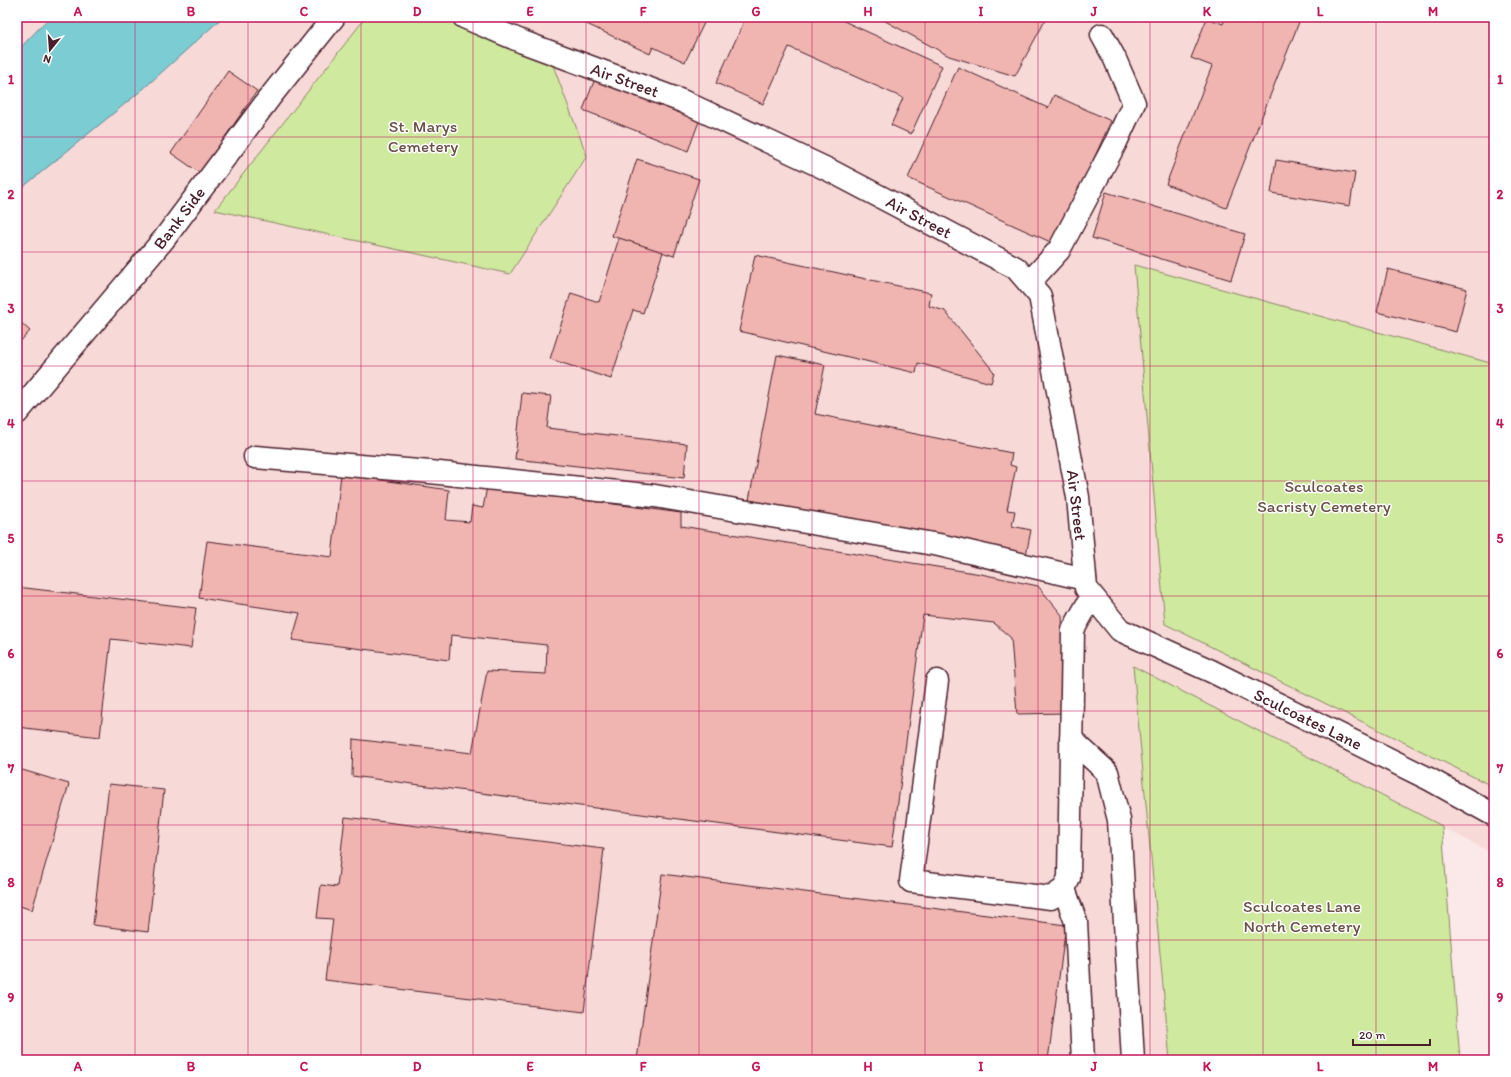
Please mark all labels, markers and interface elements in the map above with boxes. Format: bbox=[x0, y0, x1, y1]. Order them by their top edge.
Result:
text: A bbox=[73, 4, 83, 19]
text: B bbox=[187, 4, 196, 19]
text: C bbox=[300, 4, 309, 19]
text: D bbox=[413, 4, 422, 19]
text: E bbox=[526, 4, 534, 19]
text: F bbox=[640, 4, 647, 19]
text: G bbox=[752, 4, 761, 19]
text: H bbox=[864, 4, 873, 19]
text: I bbox=[979, 4, 984, 19]
text: J bbox=[1090, 4, 1098, 19]
text: K bbox=[1203, 4, 1212, 19]
text: L bbox=[1317, 4, 1324, 19]
text: M bbox=[1428, 4, 1438, 19]
north arrow bbox=[30, 30, 70, 70]
text: N bbox=[42, 52, 53, 66]
street label: Air Street bbox=[588, 58, 662, 102]
text: 1 bbox=[8, 72, 14, 87]
text: 1 bbox=[1497, 72, 1503, 87]
park label: St. Marys Cemetery bbox=[388, 116, 458, 156]
street label: Bank Side bbox=[149, 183, 209, 253]
text: 2 bbox=[8, 187, 15, 202]
text: 2 bbox=[1497, 187, 1504, 202]
street label: Air Street bbox=[883, 191, 955, 243]
text: 3 bbox=[7, 301, 15, 316]
text: 3 bbox=[1496, 301, 1504, 316]
text: 4 bbox=[7, 416, 15, 431]
text: 4 bbox=[1496, 416, 1504, 431]
street label: Air Street bbox=[1063, 468, 1091, 542]
park label: Sculcoates Sacristy Cemetery bbox=[1257, 476, 1391, 516]
text: 5 bbox=[8, 531, 15, 546]
text: 5 bbox=[1497, 531, 1504, 546]
text: 6 bbox=[8, 646, 15, 661]
text: 6 bbox=[1497, 646, 1504, 661]
street label: Sculcoates Lane bbox=[1251, 684, 1365, 754]
text: 7 bbox=[7, 761, 15, 776]
text: 7 bbox=[1496, 761, 1504, 776]
text: 8 bbox=[7, 875, 15, 890]
text: 8 bbox=[1496, 875, 1504, 890]
park label: Sculcoates Lane North Cemetery bbox=[1243, 896, 1361, 936]
text: 9 bbox=[8, 990, 15, 1005]
text: 9 bbox=[1497, 990, 1504, 1005]
scale bar bbox=[1353, 1021, 1430, 1047]
text: 20 m bbox=[1359, 1028, 1386, 1042]
text: A bbox=[73, 1059, 83, 1074]
text: B bbox=[187, 1059, 196, 1074]
text: C bbox=[300, 1059, 309, 1074]
text: D bbox=[413, 1059, 422, 1074]
text: E bbox=[526, 1059, 534, 1074]
text: F bbox=[640, 1059, 647, 1074]
text: G bbox=[752, 1059, 761, 1074]
text: H bbox=[864, 1059, 873, 1074]
text: I bbox=[979, 1059, 984, 1074]
text: J bbox=[1090, 1059, 1098, 1074]
text: K bbox=[1203, 1059, 1212, 1074]
text: L bbox=[1317, 1059, 1324, 1074]
text: M bbox=[1428, 1059, 1438, 1074]

